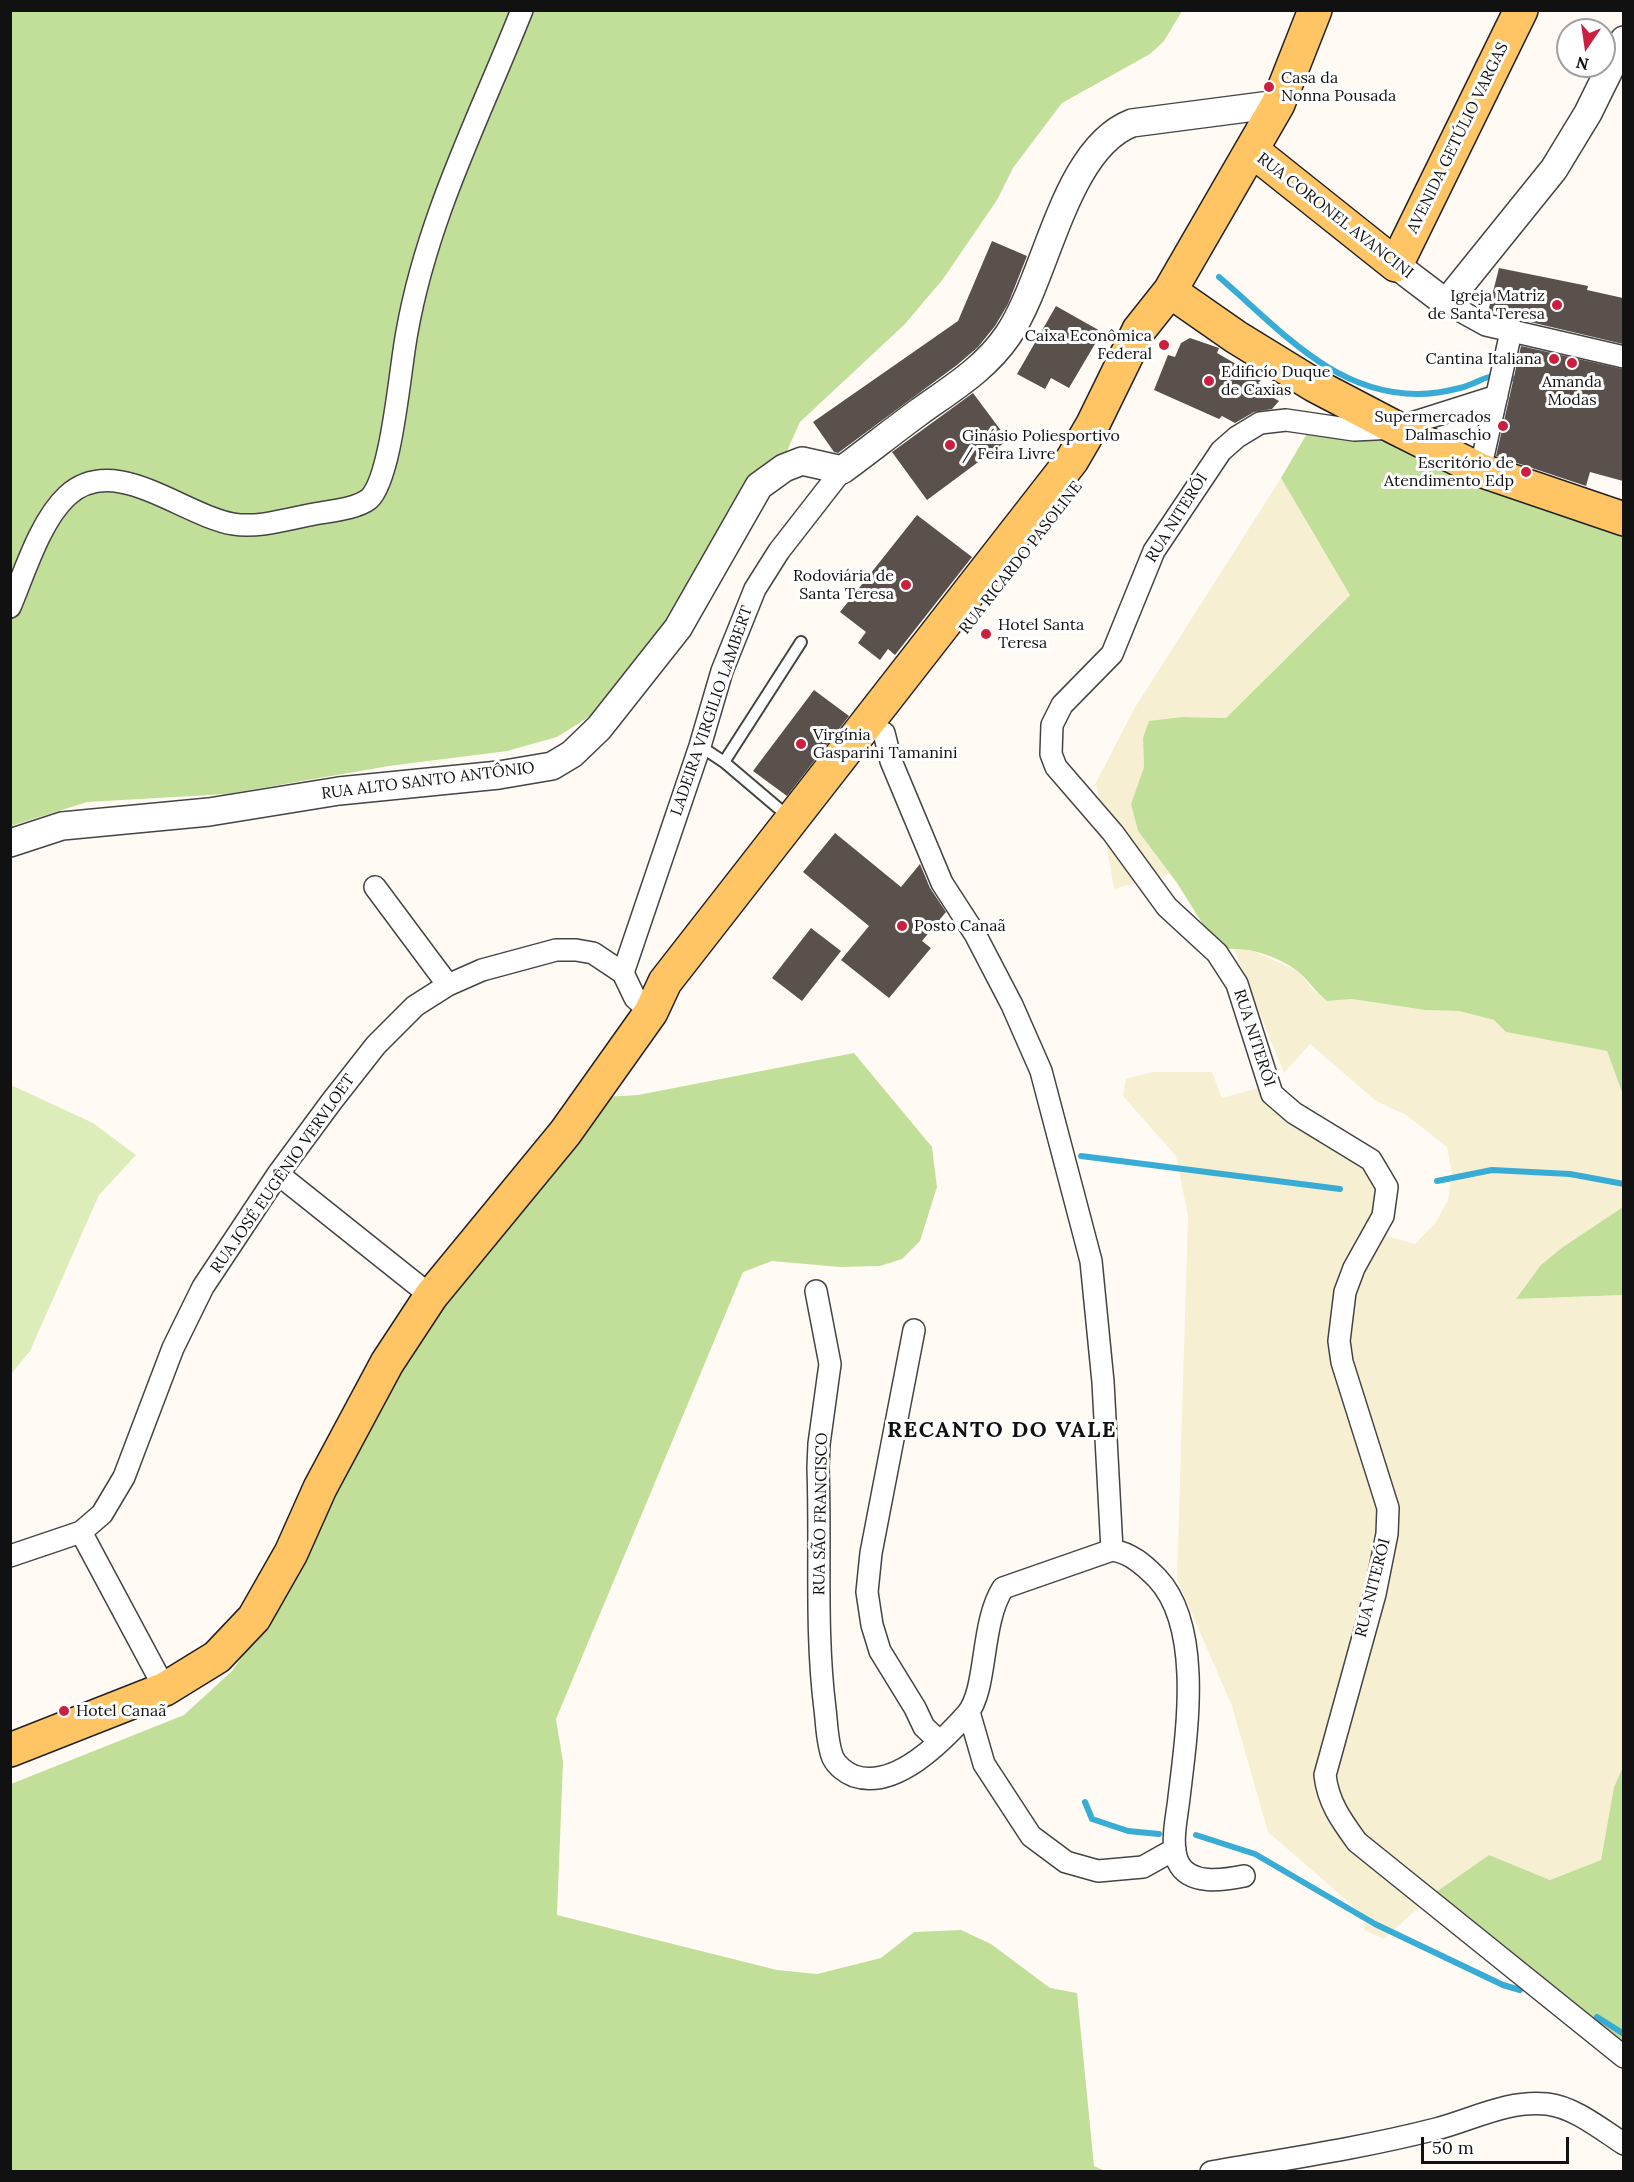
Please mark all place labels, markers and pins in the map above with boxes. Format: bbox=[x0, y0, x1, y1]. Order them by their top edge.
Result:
place label: Casa da Nonna Pousada bbox=[1281, 68, 1396, 106]
marker: Casa da Nonna Pousada bbox=[1262, 80, 1276, 94]
place label: Igreja Matriz de Santa Teresa bbox=[1428, 286, 1545, 324]
marker: Igreja Matriz de Santa Teresa bbox=[1550, 298, 1564, 312]
place label: Caixa Econômica Federal bbox=[1025, 326, 1152, 364]
marker: Caixa Econômica Federal bbox=[1157, 338, 1171, 352]
place label: Cantina Italiana bbox=[1426, 349, 1542, 369]
marker: Cantina Italiana bbox=[1547, 352, 1561, 366]
marker: Amanda Modas bbox=[1565, 356, 1579, 370]
place label: Edificío Duque de Caxias bbox=[1221, 362, 1330, 400]
place label: Amanda Modas bbox=[1542, 372, 1602, 410]
marker: Edificío Duque de Caxias bbox=[1202, 374, 1216, 388]
place label: Supermercados Dalmaschio bbox=[1374, 407, 1491, 445]
marker: Supermercados Dalmaschio bbox=[1496, 419, 1510, 433]
place label: Ginásio Poliesportivo / Feira Livre bbox=[962, 426, 1120, 464]
marker: Ginásio Poliesportivo / Feira Livre bbox=[943, 438, 957, 452]
place label: Escritório de Atendimento Edp bbox=[1384, 453, 1514, 491]
marker: Escritório de Atendimento Edp bbox=[1519, 465, 1533, 479]
place label: Rodoviária de Santa Teresa bbox=[793, 566, 894, 604]
marker: Rodoviária de Santa Teresa bbox=[899, 578, 913, 592]
place label: Hotel Santa Teresa bbox=[998, 615, 1084, 653]
marker: Hotel Santa Teresa bbox=[979, 627, 993, 641]
place label: Virgínia Gasparini Tamanini bbox=[813, 725, 958, 763]
marker: Virgínia Gasparini Tamanini bbox=[794, 737, 808, 751]
place label: Posto Canaã bbox=[914, 916, 1006, 936]
marker: Posto Canaã bbox=[895, 919, 909, 933]
place label: Hotel Canaã bbox=[76, 1701, 167, 1721]
marker: Hotel Canaã bbox=[57, 1704, 71, 1718]

